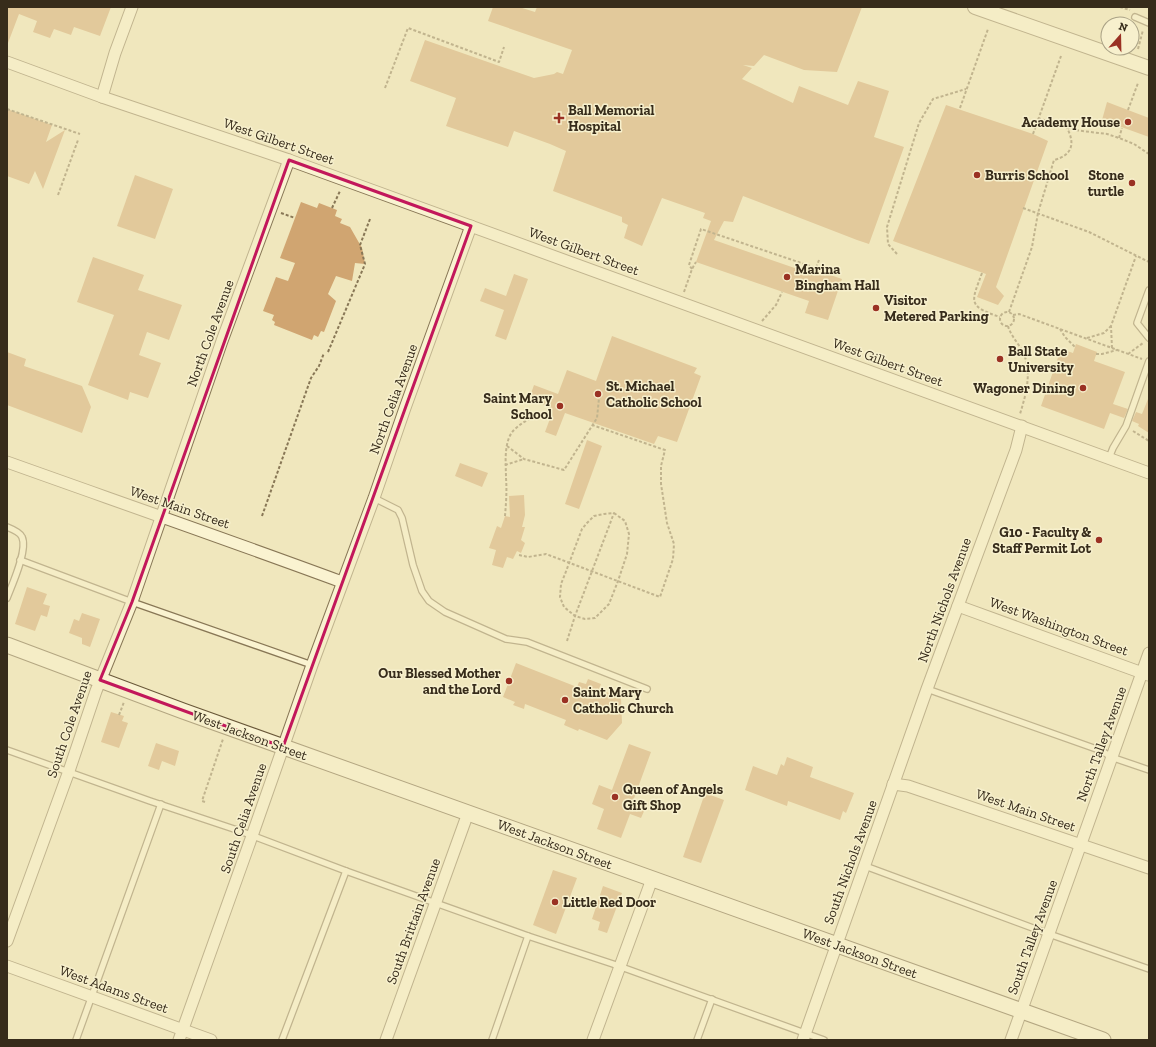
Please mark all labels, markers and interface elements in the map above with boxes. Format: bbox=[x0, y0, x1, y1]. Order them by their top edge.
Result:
north arrow bbox=[1100, 16, 1140, 56]
text: N bbox=[1117, 20, 1130, 35]
place label: Ball Memorial Hospital bbox=[568, 102, 655, 135]
marker: Ball Memorial Hospital bbox=[553, 112, 565, 124]
place label: Academy House bbox=[1021, 114, 1120, 131]
street label: West Gilbert Street bbox=[221, 115, 337, 169]
marker: Academy House bbox=[1123, 117, 1133, 127]
place label: Burris School bbox=[985, 167, 1069, 184]
place label: Stone turtle bbox=[1088, 167, 1124, 200]
marker: Burris School bbox=[972, 170, 982, 180]
marker: Stone turtle bbox=[1127, 178, 1137, 188]
street label: West Gilbert Street bbox=[526, 224, 642, 280]
place label: Marina Bingham Hall bbox=[795, 261, 880, 294]
marker: Marina Bingham Hall bbox=[782, 272, 792, 282]
street label: North Cole Avenue bbox=[183, 277, 238, 389]
place label: Visitor Metered Parking bbox=[884, 292, 989, 325]
marker: Visitor Metered Parking bbox=[871, 303, 881, 313]
street label: West Gilbert Street bbox=[830, 335, 946, 391]
street label: North Celia Avenue bbox=[366, 341, 421, 457]
place label: Ball State University bbox=[1008, 343, 1074, 376]
marker: Ball State University bbox=[995, 354, 1005, 364]
place label: St. Michael Catholic School bbox=[606, 378, 702, 411]
place label: Wagoner Dining bbox=[973, 380, 1075, 397]
marker: Wagoner Dining bbox=[1078, 383, 1088, 393]
marker: St. Michael Catholic School bbox=[593, 389, 603, 399]
place label: Saint Mary School bbox=[483, 390, 553, 423]
marker: Saint Mary School bbox=[555, 401, 565, 411]
street label: West Main Street bbox=[128, 482, 233, 533]
place label: G10 - Faculty & Staff Permit Lot bbox=[992, 524, 1091, 557]
street label: North Nichols Avenue bbox=[914, 535, 975, 665]
marker: G10 - Faculty & Staff Permit Lot bbox=[1094, 535, 1104, 545]
street label: West Washington Street bbox=[987, 593, 1131, 660]
place label: Our Blessed Mother and the Lord bbox=[378, 665, 501, 698]
street label: South Cole Avenue bbox=[43, 668, 96, 780]
marker: Our Blessed Mother and the Lord bbox=[504, 676, 514, 686]
place label: Saint Mary Catholic Church bbox=[573, 684, 674, 717]
street label: North Talley Avenue bbox=[1073, 684, 1130, 804]
marker: Saint Mary Catholic Church bbox=[560, 695, 570, 705]
street label: West Jackson Street bbox=[190, 707, 310, 764]
street label: South Celia Avenue bbox=[217, 760, 270, 876]
place label: Queen of Angels Gift Shop bbox=[623, 781, 724, 814]
street label: West Main Street bbox=[974, 785, 1079, 836]
marker: Queen of Angels Gift Shop bbox=[610, 792, 620, 802]
street label: South Nichols Avenue bbox=[820, 797, 881, 927]
street label: West Jackson Street bbox=[495, 816, 615, 873]
street label: South Brittain Avenue bbox=[383, 855, 444, 987]
street label: South Talley Avenue bbox=[1004, 877, 1061, 997]
place label: Little Red Door bbox=[563, 894, 656, 911]
marker: Little Red Door bbox=[550, 897, 560, 907]
street label: West Jackson Street bbox=[800, 925, 920, 982]
street label: West Adams Street bbox=[57, 962, 171, 1017]

